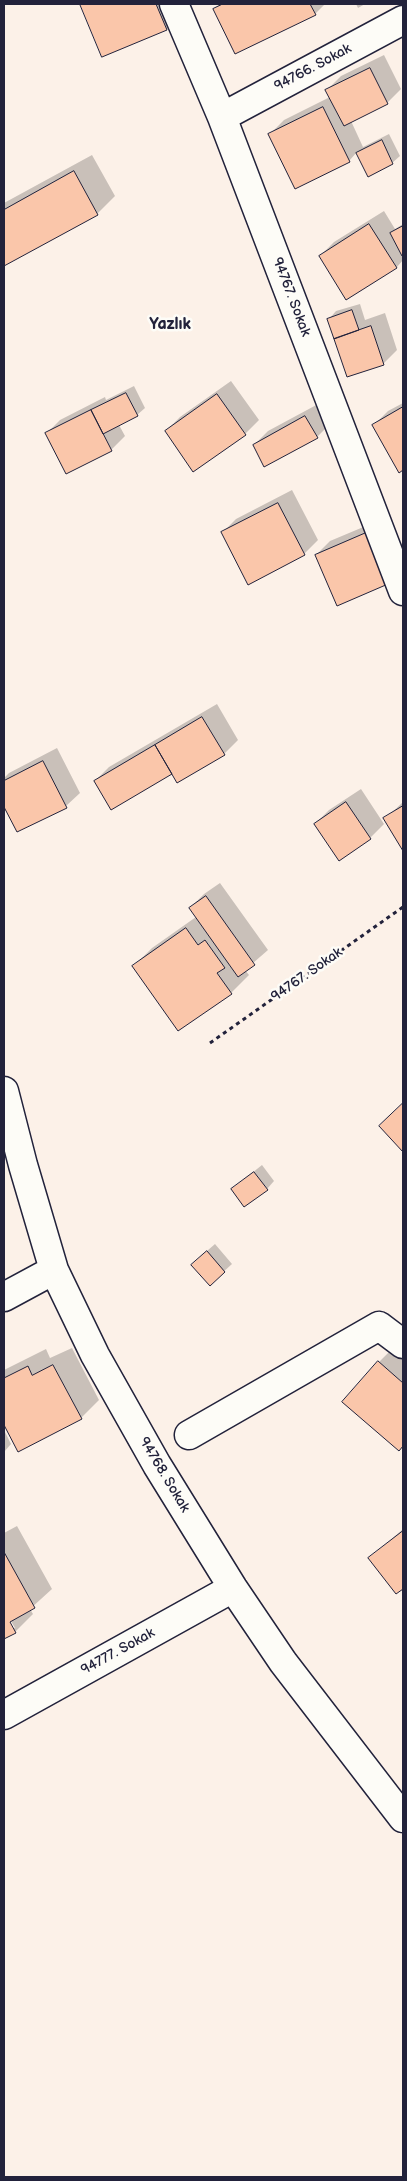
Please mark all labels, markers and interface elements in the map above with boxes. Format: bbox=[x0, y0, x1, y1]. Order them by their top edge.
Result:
street label: 94766. Sokak bbox=[272, 41, 354, 95]
street label: 94767. Sokak bbox=[268, 255, 314, 339]
district label: Yazlık bbox=[149, 315, 191, 335]
street label: 94767. Sokak bbox=[268, 944, 346, 1006]
street label: 94768. Sokak bbox=[135, 1434, 193, 1516]
street label: 94777. Sokak bbox=[78, 1625, 158, 1679]

